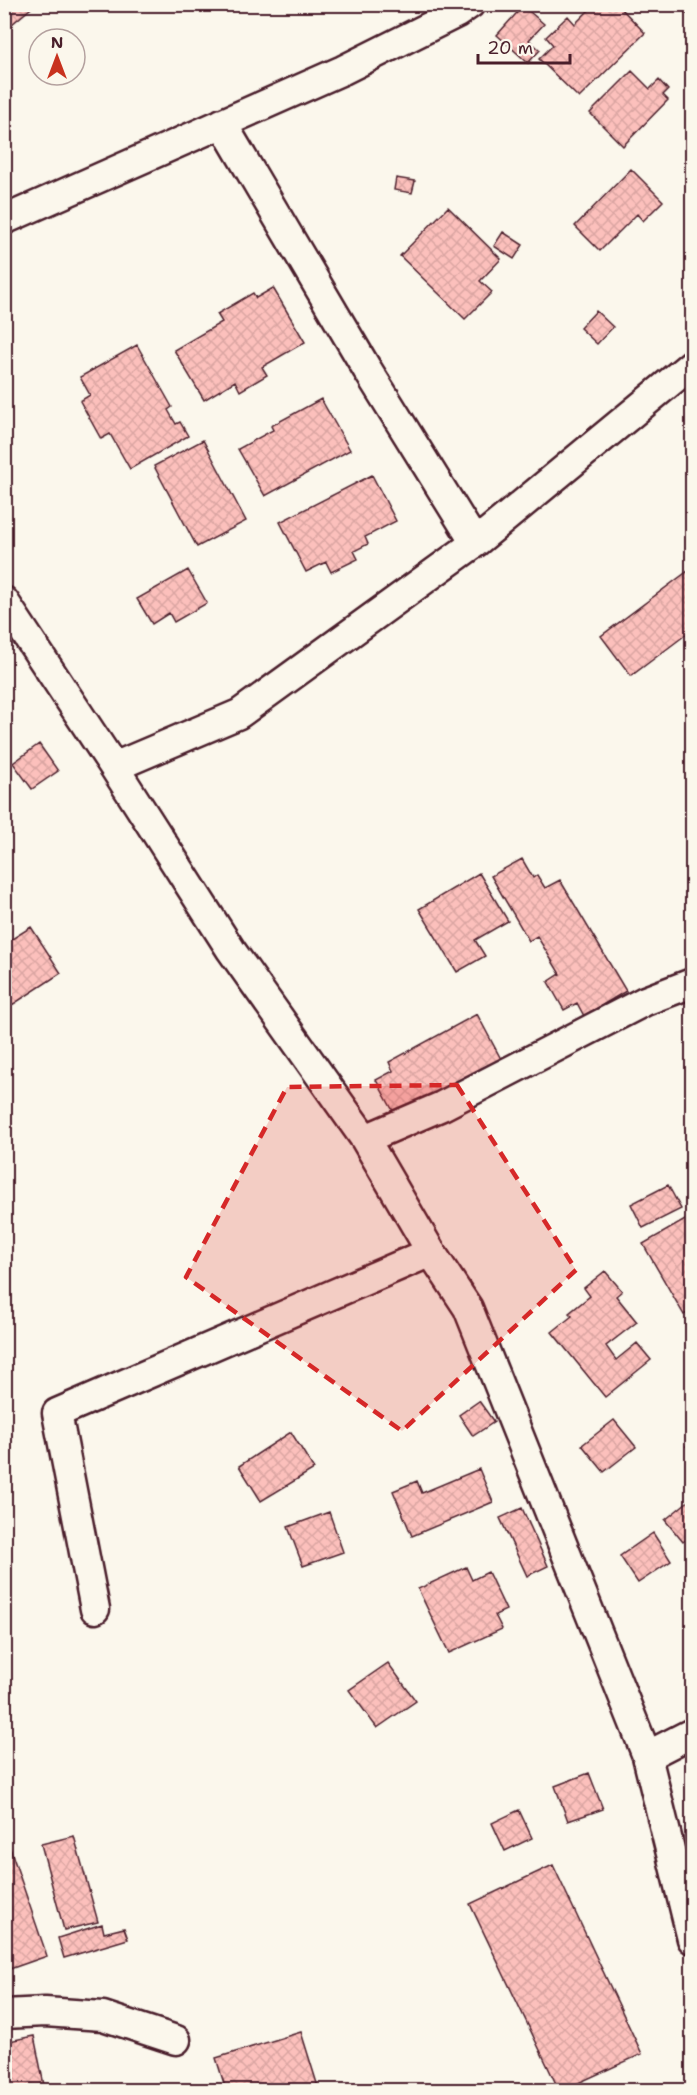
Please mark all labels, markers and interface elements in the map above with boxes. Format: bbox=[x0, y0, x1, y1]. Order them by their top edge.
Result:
north arrow bbox=[27, 27, 87, 87]
scale bar bbox=[478, 27, 570, 65]
text: N bbox=[51, 32, 63, 53]
text: 20 m bbox=[487, 36, 533, 60]

